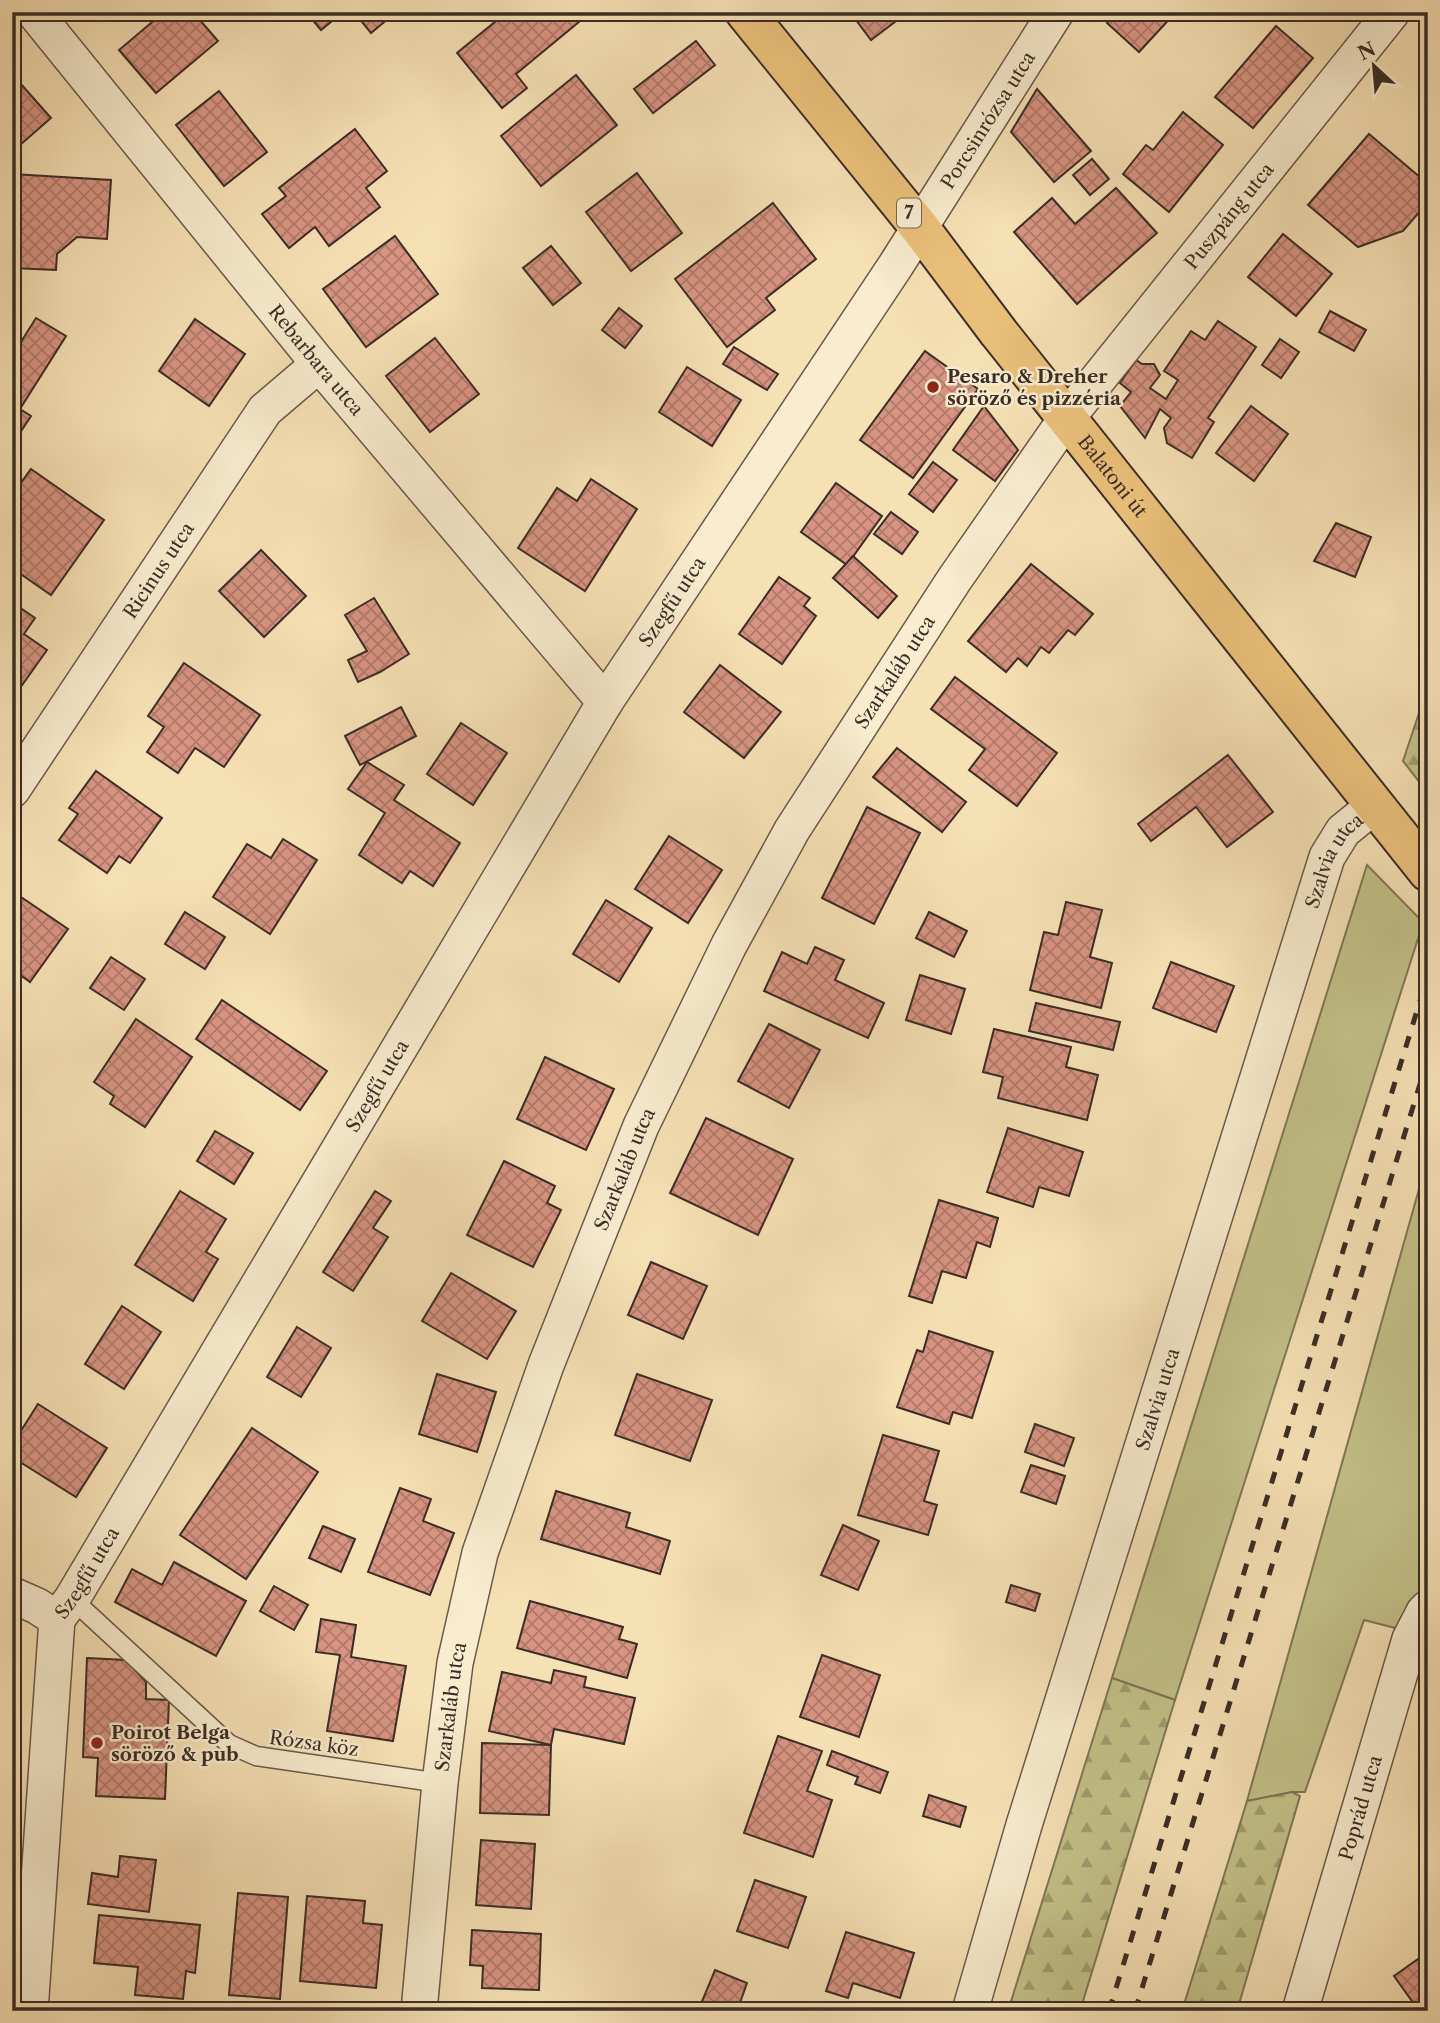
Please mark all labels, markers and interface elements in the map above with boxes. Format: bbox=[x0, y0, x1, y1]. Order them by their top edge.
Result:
north arrow bbox=[1338, 32, 1408, 102]
text: N bbox=[1354, 37, 1379, 65]
street label: Porcsinrózsa utca bbox=[936, 47, 1040, 193]
street label: Puszpáng utca bbox=[1180, 158, 1279, 274]
road number: 7 bbox=[897, 198, 921, 228]
street label: Rebarbara utca bbox=[264, 300, 368, 420]
place label: Pesaro & Dreher söröző és pizzéria bbox=[947, 365, 1122, 410]
marker: Pesaro & Dreher söröző és pizzéria bbox=[925, 379, 941, 395]
street label: Balatoni út bbox=[1073, 431, 1152, 522]
street label: Ricinus utca bbox=[118, 518, 199, 623]
street label: Szegfű utca bbox=[634, 552, 711, 651]
street label: Szarkaláb utca bbox=[850, 611, 940, 733]
street label: Szalvia utca bbox=[1301, 808, 1368, 911]
street label: Szegfű utca bbox=[341, 1036, 414, 1136]
street label: Szarkaláb utca bbox=[590, 1104, 660, 1234]
street label: Szalvia utca bbox=[1131, 1345, 1185, 1453]
street label: Szegfű utca bbox=[50, 1523, 124, 1624]
street label: Szarkaláb utca bbox=[431, 1640, 471, 1773]
place label: Poirot Belga söröző & pub bbox=[111, 1721, 239, 1766]
street label: Rózsa köz bbox=[268, 1726, 360, 1761]
marker: Poirot Belga söröző & pub bbox=[89, 1735, 105, 1751]
street label: Poprád utca bbox=[1334, 1753, 1387, 1863]

